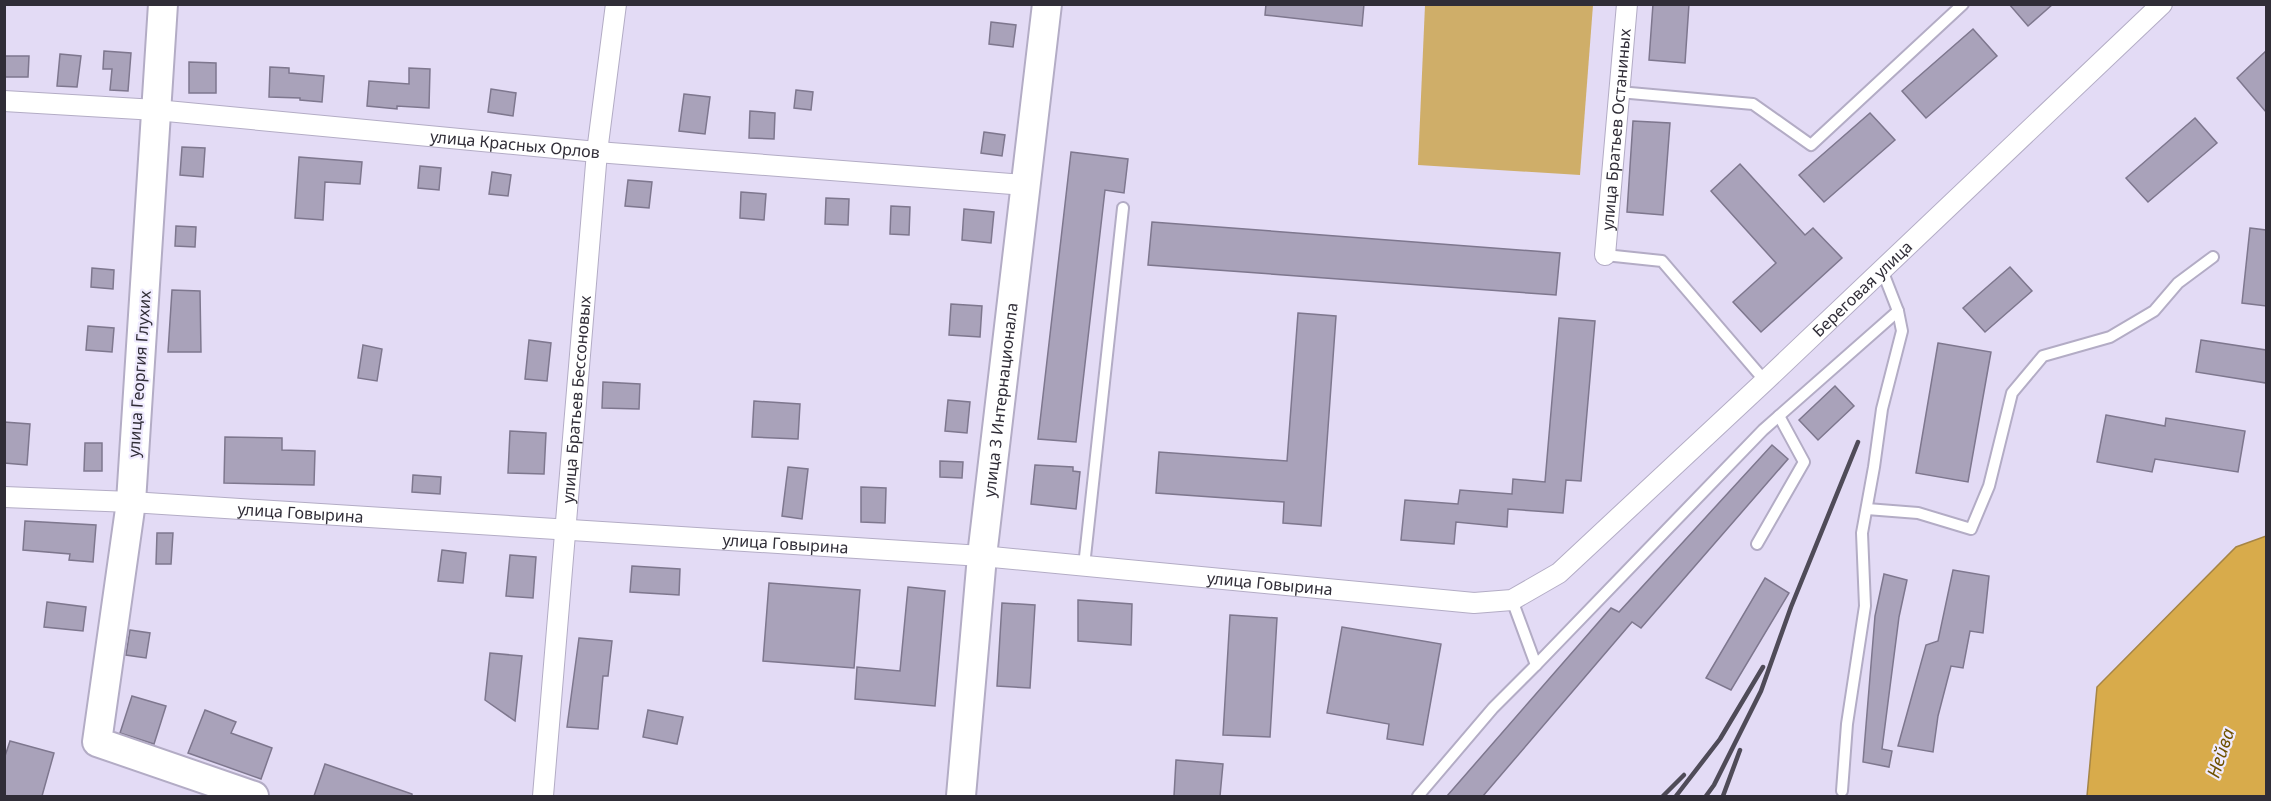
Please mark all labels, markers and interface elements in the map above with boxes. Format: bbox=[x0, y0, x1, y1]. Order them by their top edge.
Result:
street label: улица Братьев Останиных bbox=[1596, 27, 1636, 231]
street label: улица Красных Орлов bbox=[429, 125, 601, 163]
street label: Береговая улица bbox=[1807, 236, 1917, 342]
street label: улица Георгия Глухих bbox=[122, 289, 156, 458]
street label: улица Братьев Бессоновых bbox=[557, 294, 596, 504]
street label: улица 3 Интернационала bbox=[978, 302, 1023, 498]
street label: улица Говырина bbox=[237, 498, 364, 528]
street label: улица Говырина bbox=[722, 529, 849, 559]
street label: улица Говырина bbox=[1206, 567, 1334, 600]
water label: Нейва bbox=[2201, 725, 2239, 781]

